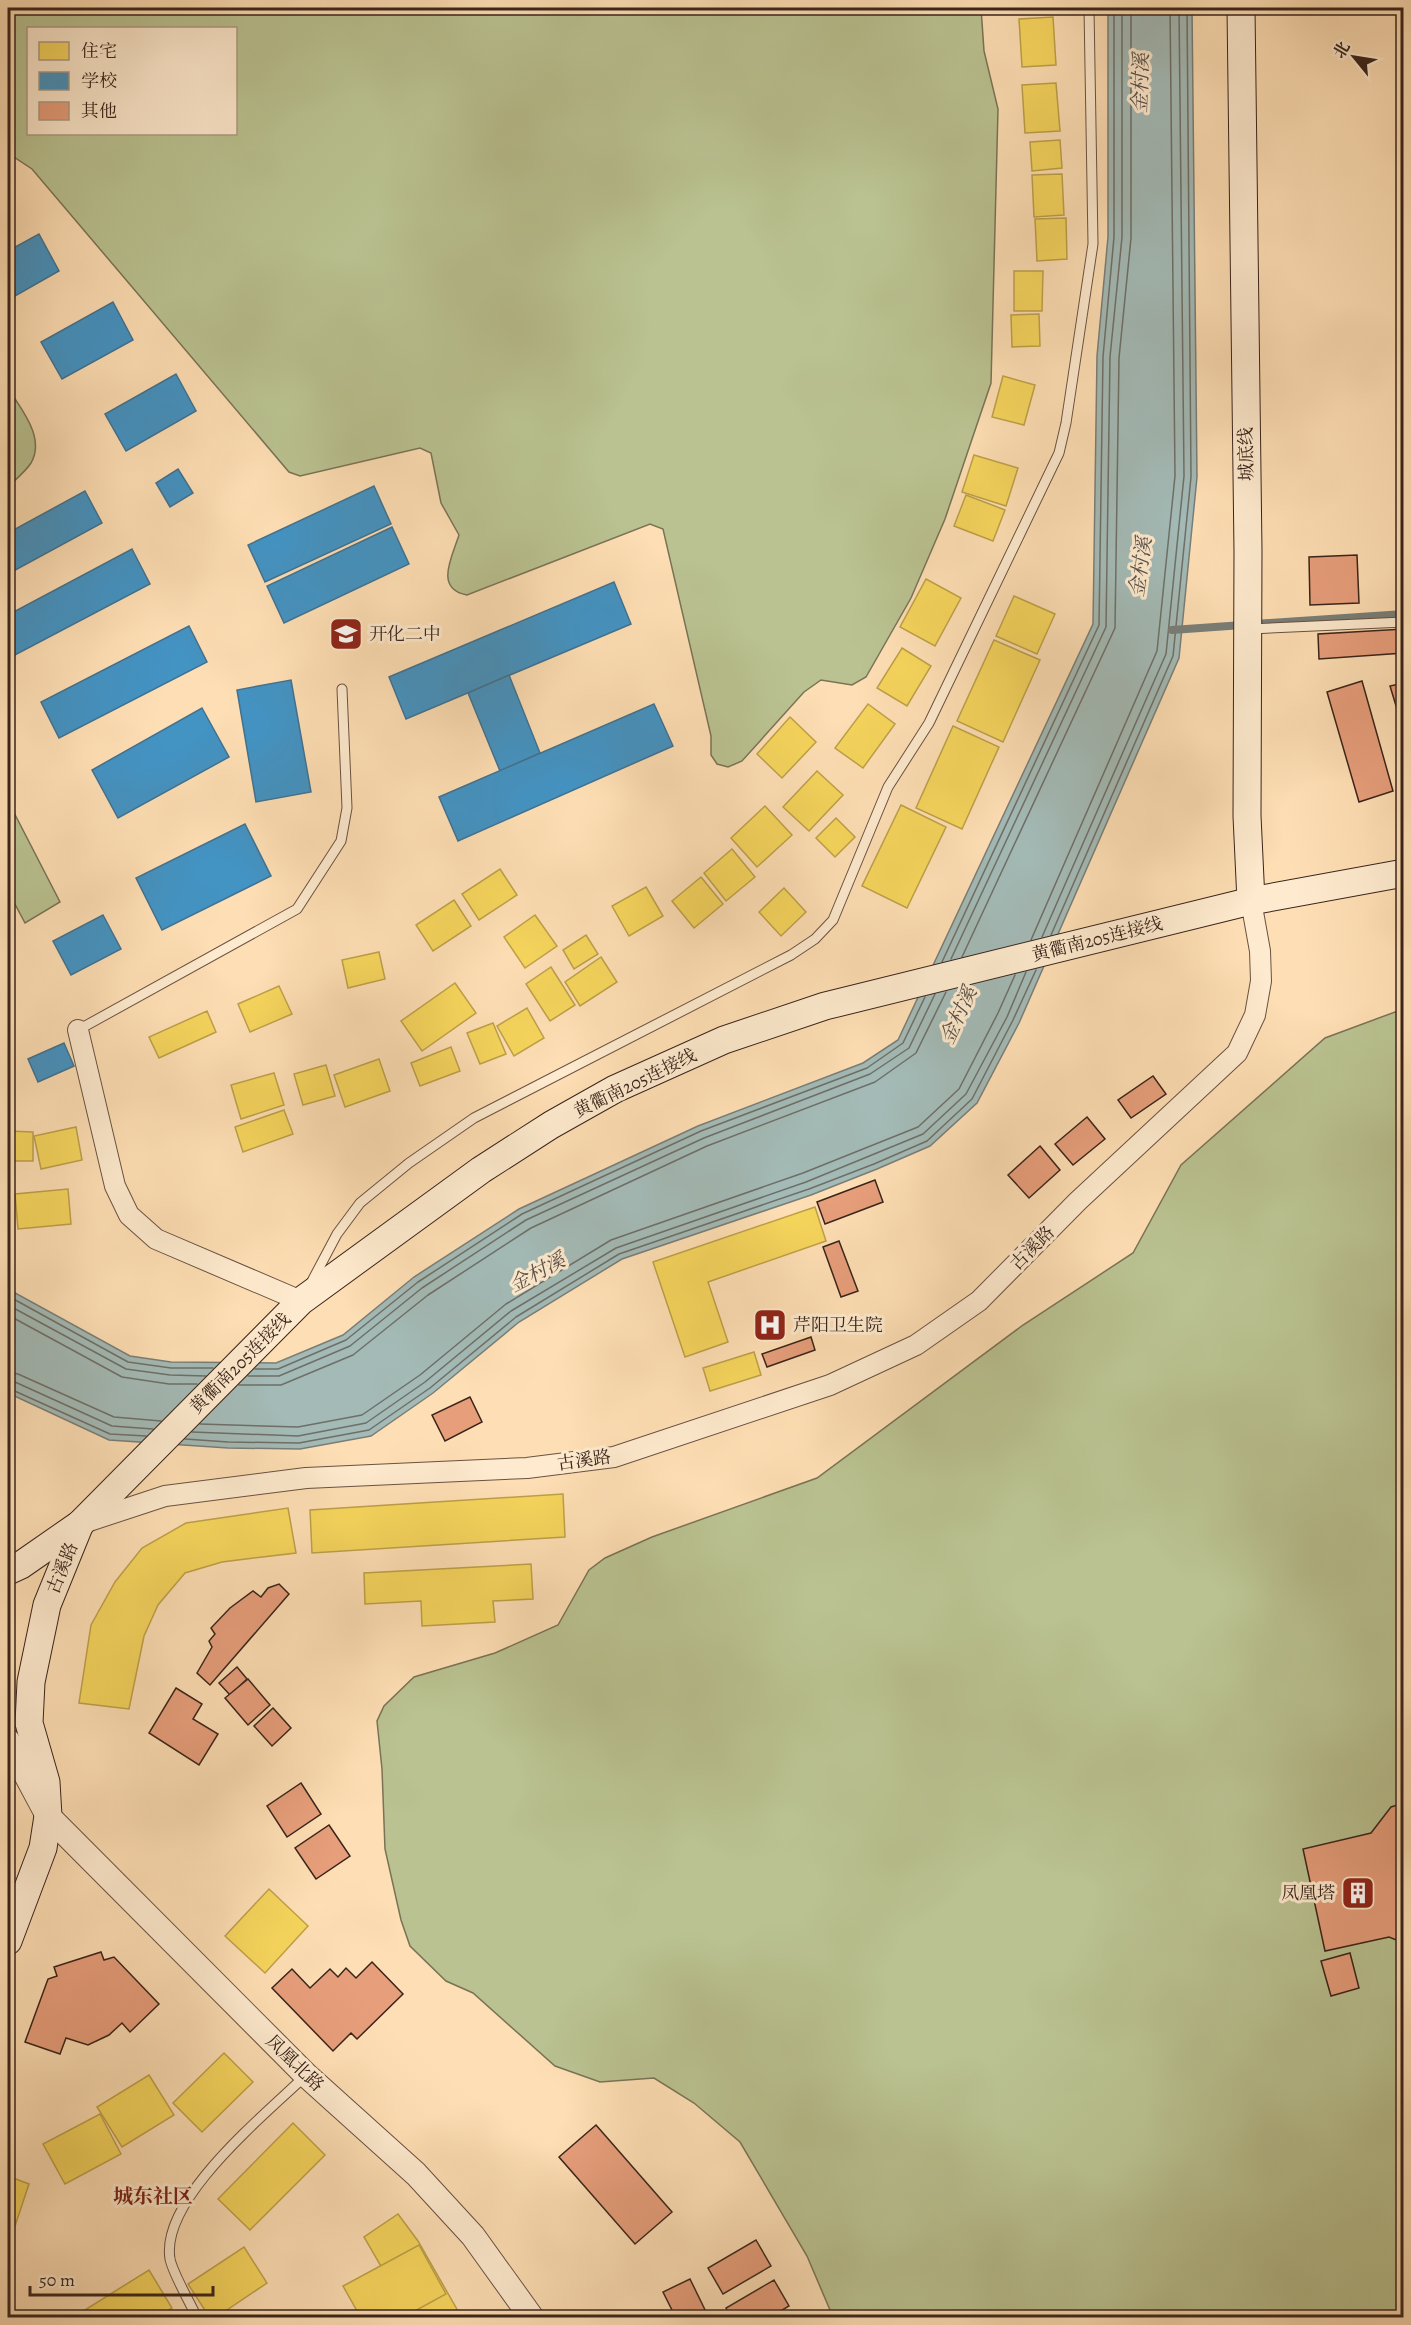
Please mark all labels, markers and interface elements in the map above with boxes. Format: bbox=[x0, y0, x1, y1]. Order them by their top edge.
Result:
legend bbox=[27, 27, 237, 135]
north arrow bbox=[1324, 27, 1384, 87]
text: 北 bbox=[1328, 38, 1355, 62]
text: 住宅 bbox=[81, 39, 117, 63]
water label: 金村溪 bbox=[1126, 51, 1155, 113]
text: 学校 bbox=[81, 69, 117, 93]
text: 其他 bbox=[81, 99, 117, 123]
street label: 城底线 bbox=[1234, 427, 1258, 481]
water label: 金村溪 bbox=[1123, 534, 1158, 599]
school or university icon: 开化二中 bbox=[328, 616, 364, 652]
place label: 开化二中 bbox=[369, 622, 441, 646]
street label: 黄衢南205连接线 bbox=[1029, 911, 1165, 967]
water label: 金村溪 bbox=[934, 981, 984, 1048]
street label: 黄衢南205连接线 bbox=[570, 1043, 700, 1123]
street label: 古溪路 bbox=[1004, 1220, 1060, 1276]
water label: 金村溪 bbox=[504, 1245, 572, 1298]
street label: 黄衢南205连接线 bbox=[184, 1307, 296, 1419]
hospital icon: 芹阳卫生院 bbox=[752, 1307, 788, 1343]
place label: 芹阳卫生院 bbox=[793, 1313, 883, 1337]
street label: 古溪路 bbox=[556, 1444, 612, 1476]
street label: 古溪路 bbox=[41, 1538, 83, 1598]
building icon: 凤凰塔 bbox=[1340, 1875, 1376, 1911]
place label: 凤凰塔 bbox=[1281, 1881, 1335, 1905]
street label: 凤凰北路 bbox=[261, 2029, 329, 2097]
district label: 城东社区 bbox=[113, 2183, 193, 2210]
scale bar bbox=[30, 2259, 213, 2297]
text: 50 m bbox=[39, 2268, 75, 2292]

